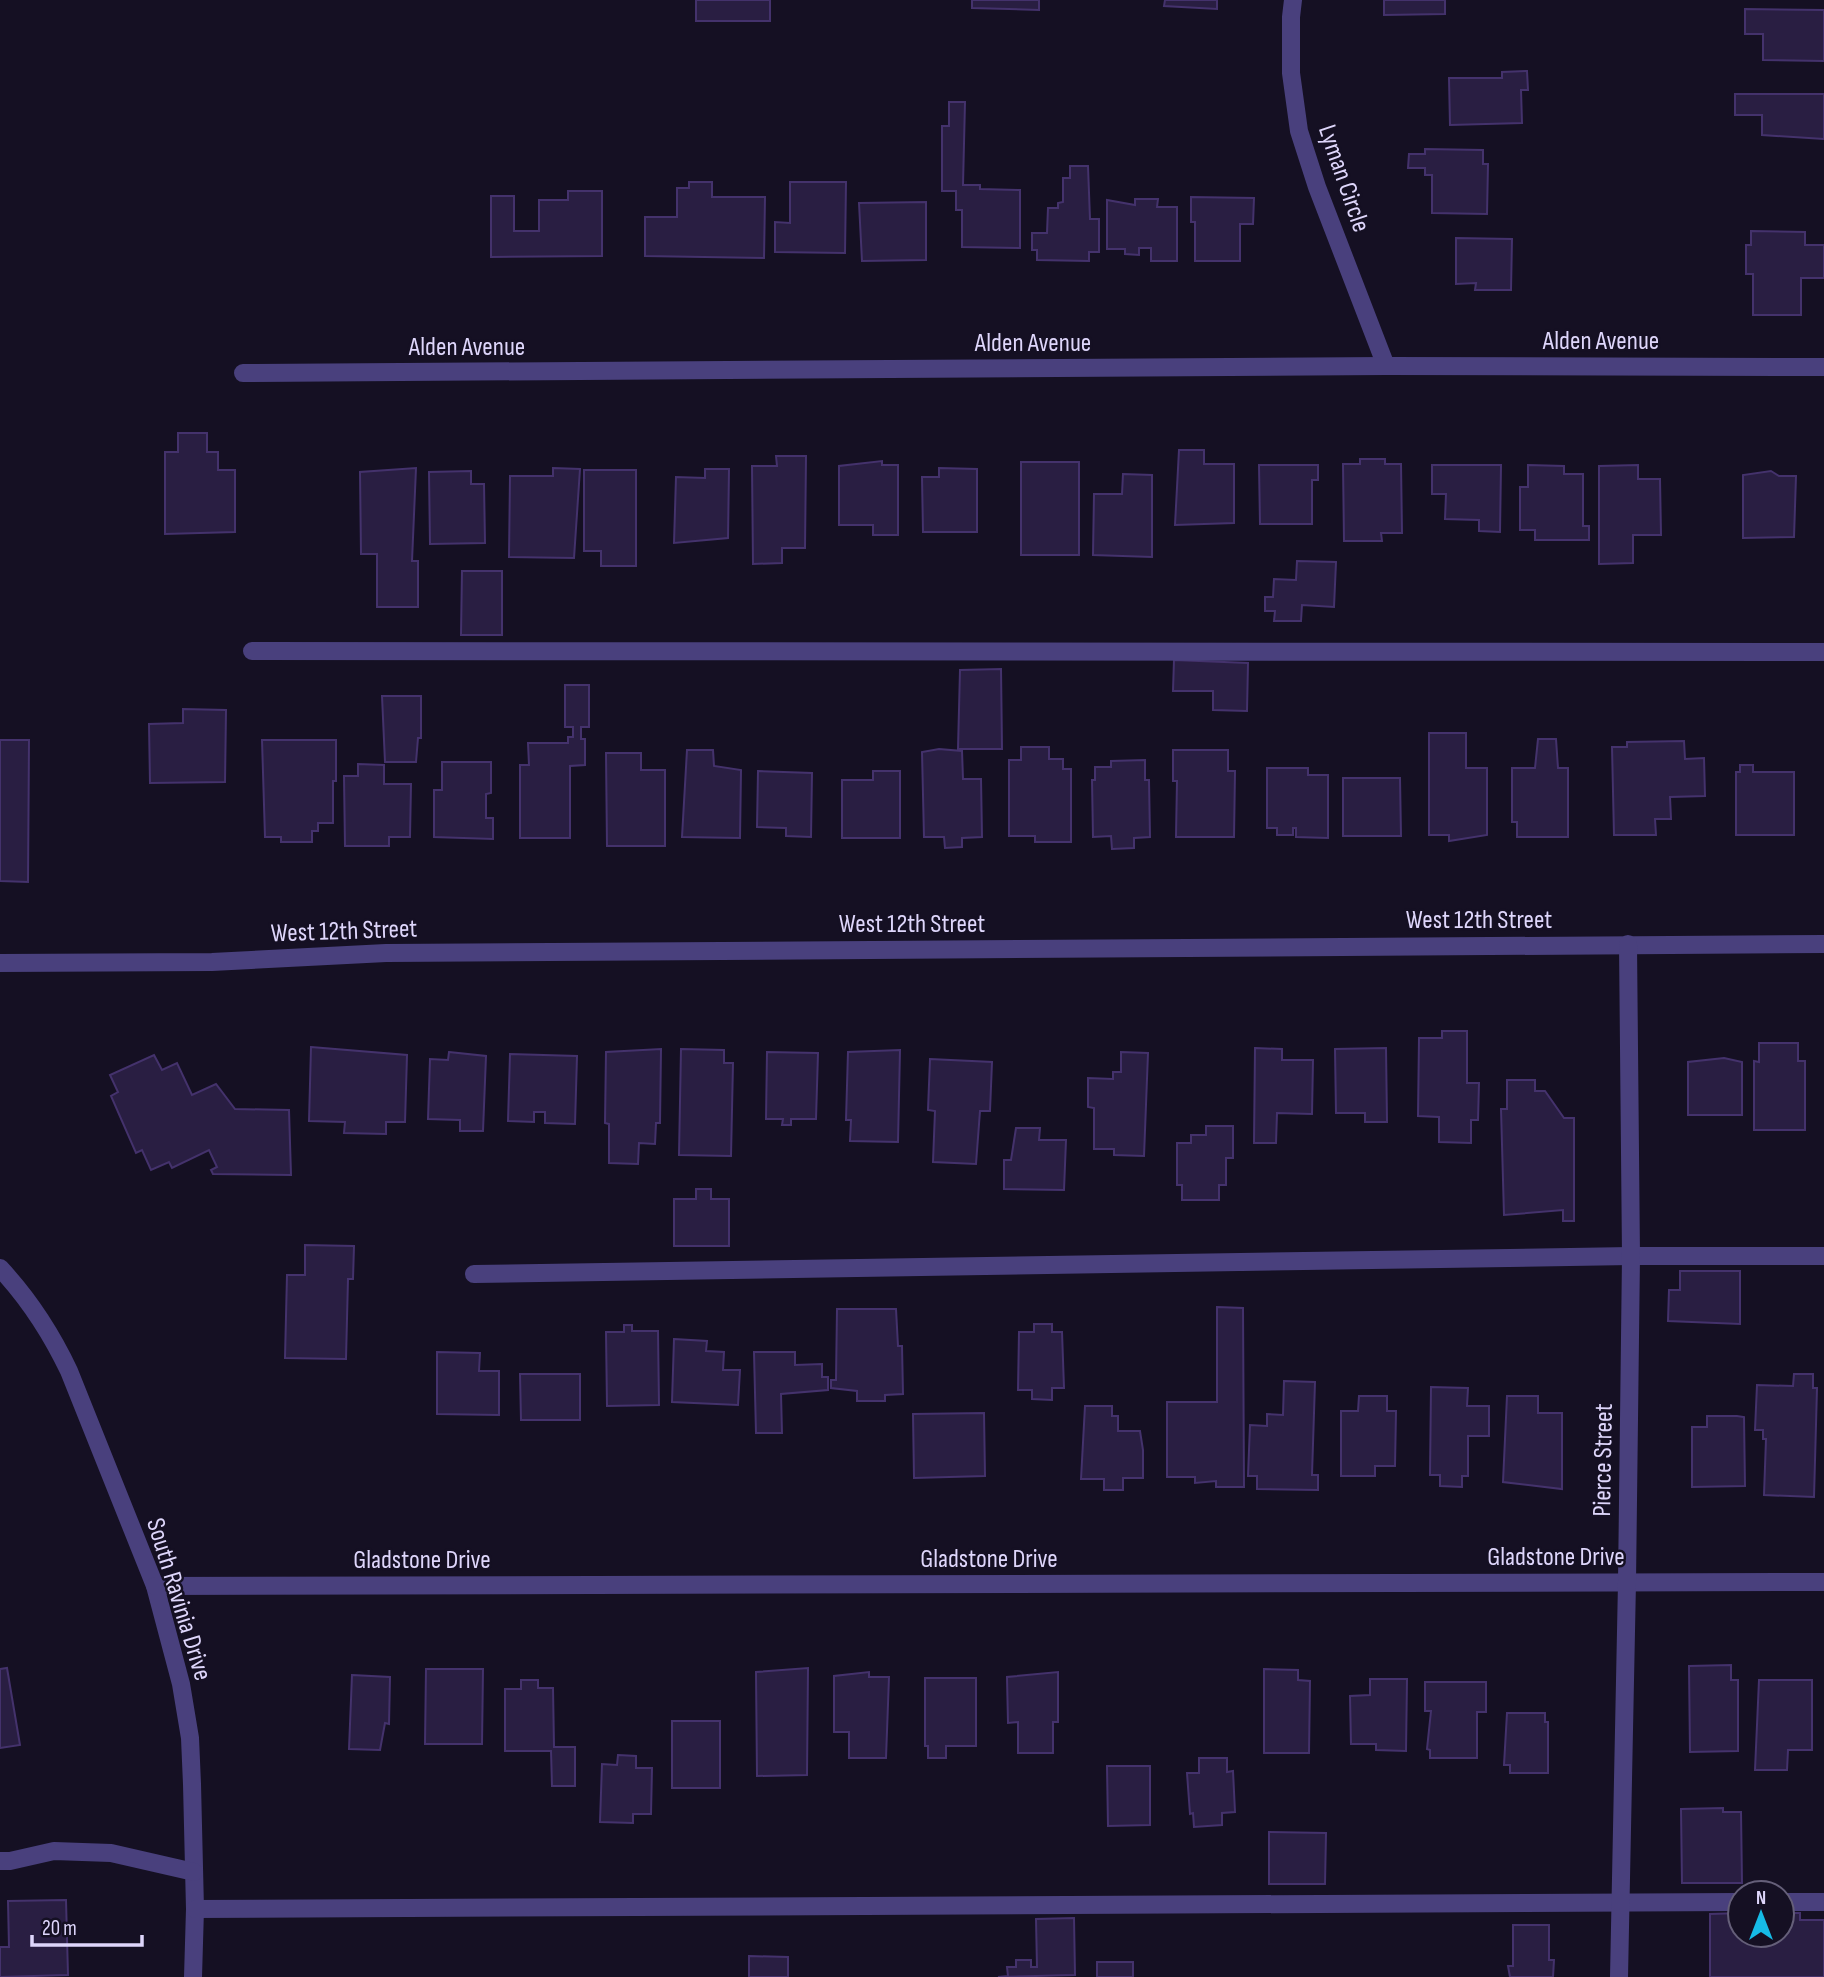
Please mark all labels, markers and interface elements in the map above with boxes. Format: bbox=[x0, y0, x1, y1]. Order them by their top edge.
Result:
street label: Lyman Circle bbox=[1311, 121, 1376, 236]
street label: Alden Avenue bbox=[1542, 326, 1659, 357]
street label: Alden Avenue bbox=[974, 328, 1091, 359]
street label: Alden Avenue bbox=[408, 332, 525, 363]
street label: West 12th Street bbox=[1406, 905, 1552, 936]
street label: West 12th Street bbox=[839, 909, 985, 940]
street label: West 12th Street bbox=[270, 913, 418, 950]
street label: Pierce Street bbox=[1587, 1403, 1620, 1517]
street label: South Ravinia Drive bbox=[139, 1515, 218, 1684]
street label: Gladstone Drive bbox=[1487, 1542, 1625, 1573]
street label: Gladstone Drive bbox=[920, 1544, 1058, 1575]
street label: Gladstone Drive bbox=[353, 1545, 491, 1576]
north arrow bbox=[1726, 1879, 1796, 1949]
text: N bbox=[1756, 1887, 1766, 1910]
scale bar bbox=[32, 1904, 142, 1948]
text: 20 m bbox=[42, 1916, 77, 1941]

